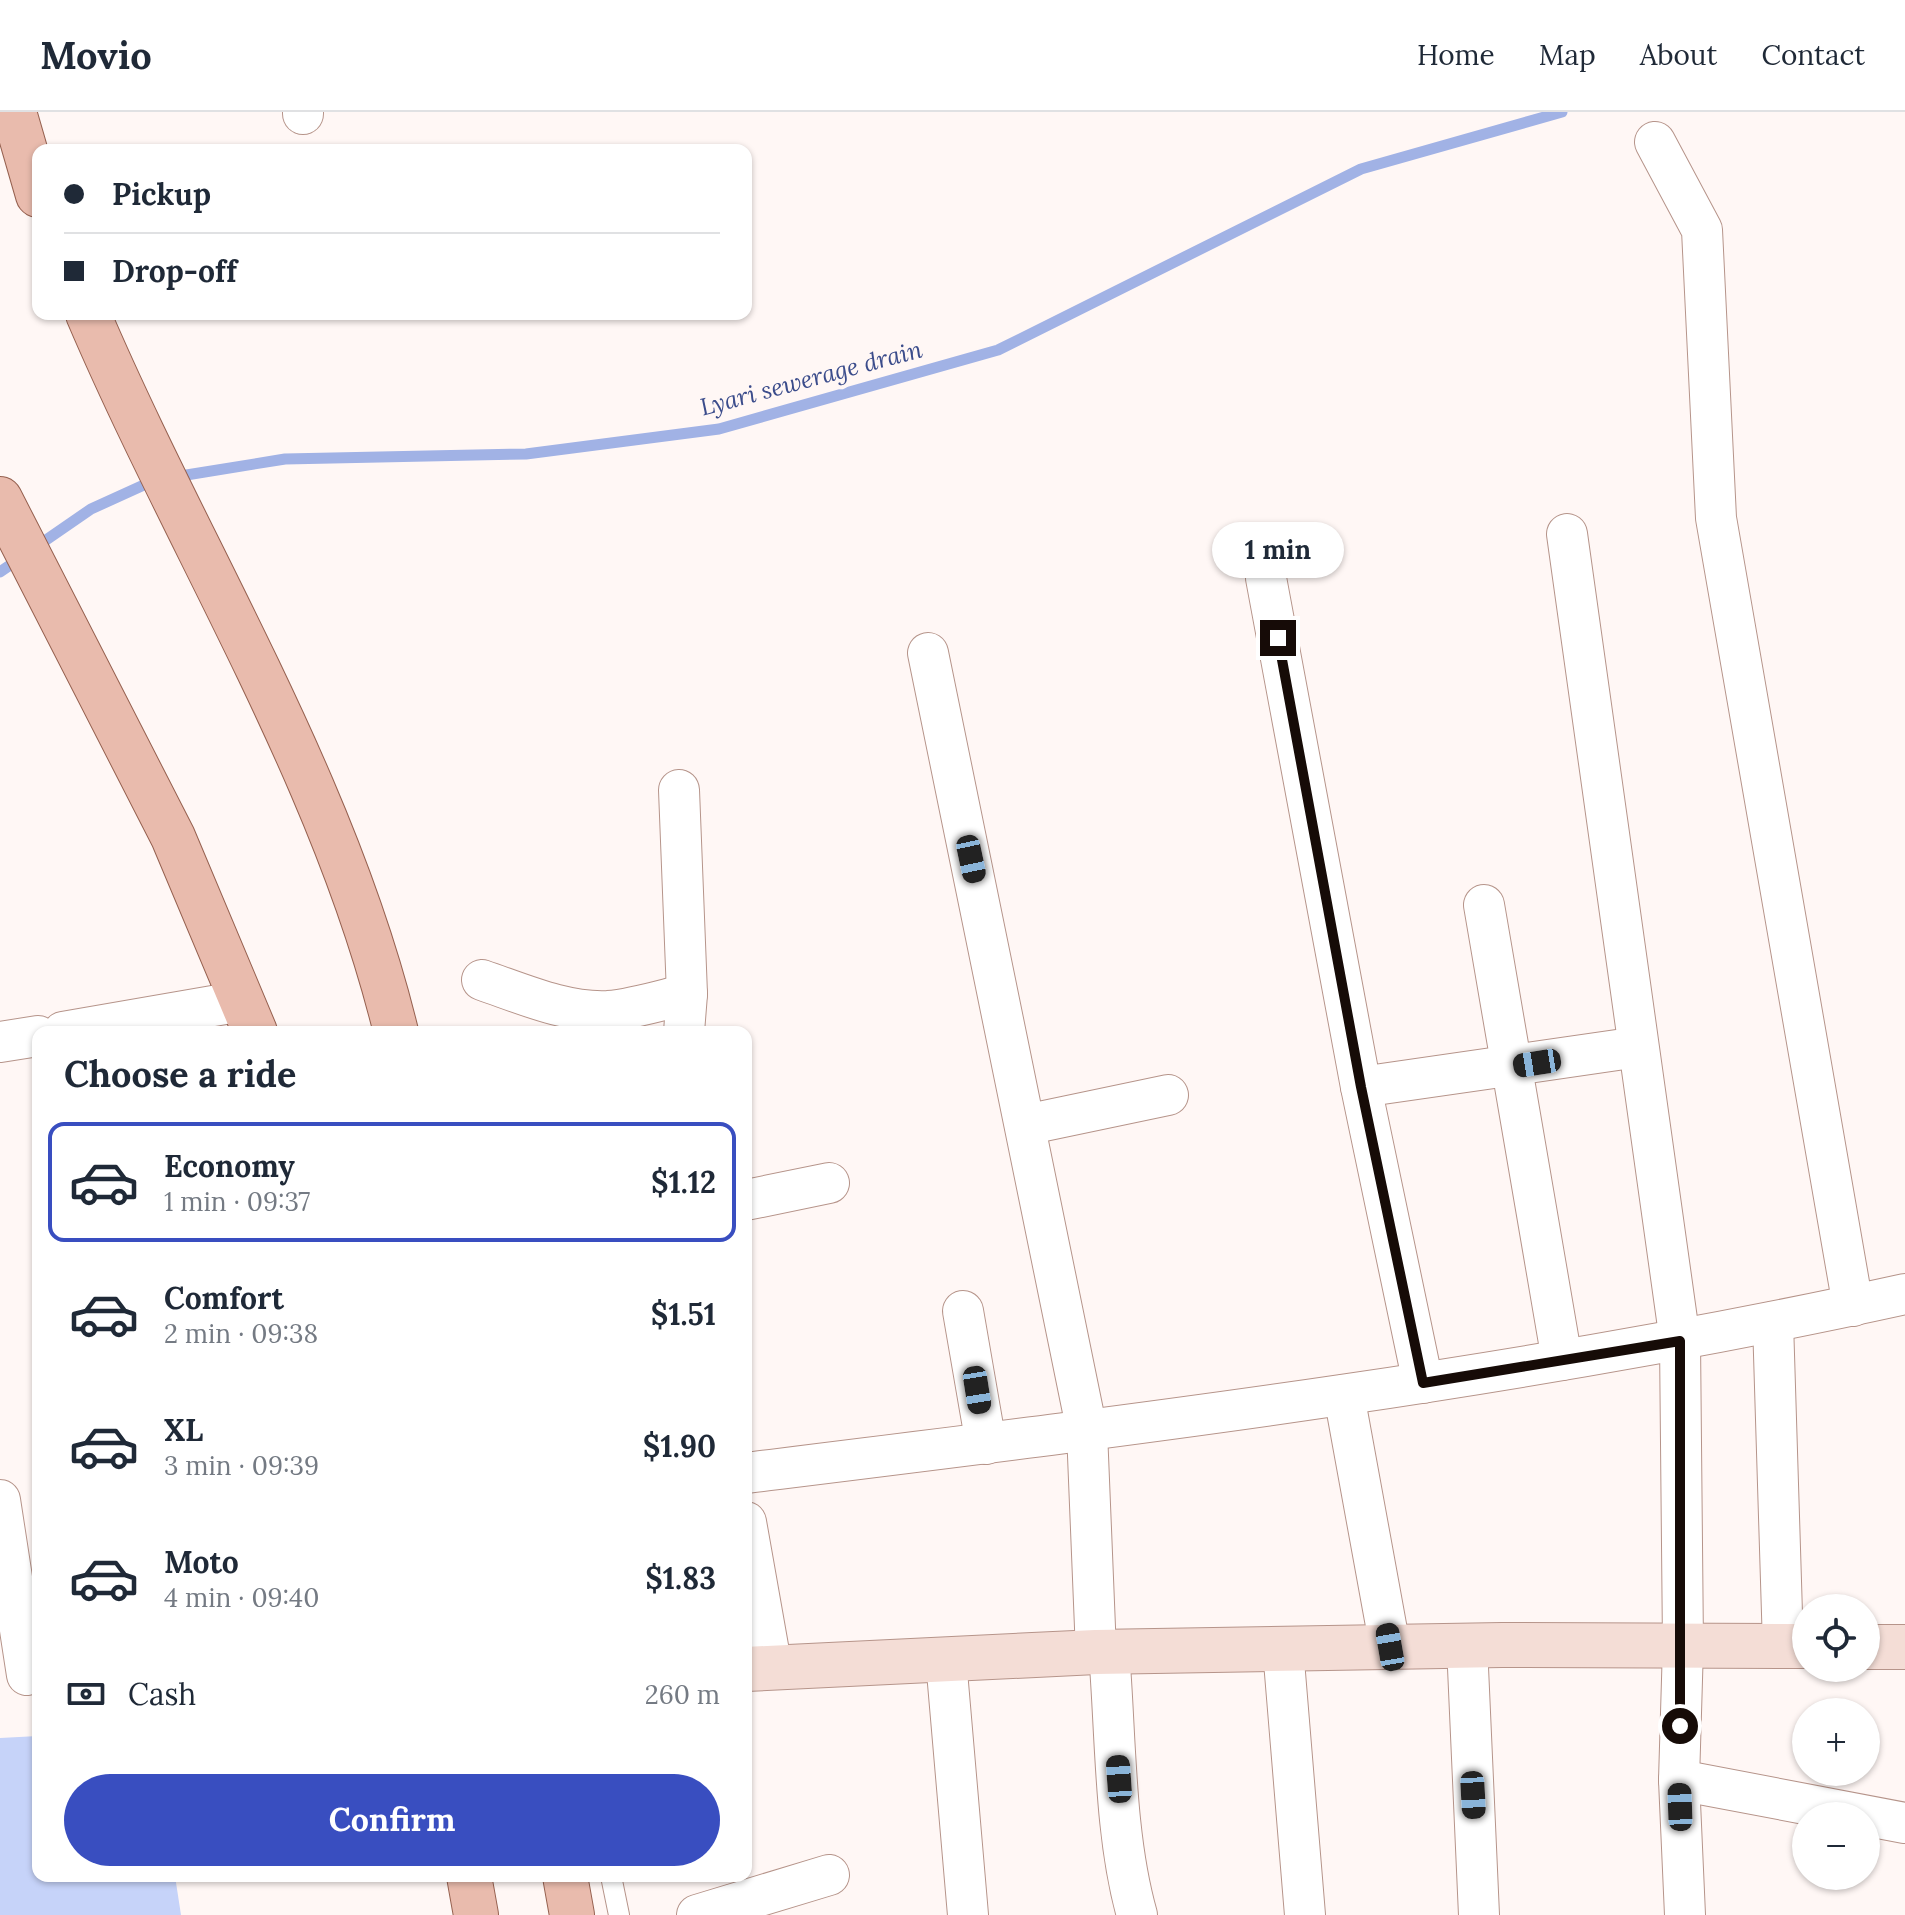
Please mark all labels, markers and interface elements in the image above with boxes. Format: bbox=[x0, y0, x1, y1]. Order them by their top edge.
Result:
text: Movio bbox=[40, 31, 152, 79]
text: Home bbox=[1417, 37, 1495, 73]
text: Map bbox=[1539, 37, 1596, 73]
text: About bbox=[1640, 37, 1717, 73]
text: Contact bbox=[1761, 37, 1865, 73]
text: Pickup bbox=[112, 175, 211, 213]
text: Drop-off bbox=[112, 252, 237, 290]
water label: Lyari sewerage drain bbox=[697, 333, 926, 423]
callout: 1 min bbox=[1212, 522, 1344, 578]
text: 1 min bbox=[1245, 533, 1311, 566]
route end bbox=[1260, 620, 1296, 656]
car bbox=[954, 833, 988, 885]
car bbox=[1511, 1047, 1563, 1079]
text: Choose a ride bbox=[64, 1051, 296, 1097]
icon: car bbox=[68, 1146, 140, 1218]
text: Economy bbox=[164, 1147, 295, 1185]
text: $1.12 bbox=[651, 1163, 716, 1201]
text: 1 min · 09:37 bbox=[164, 1185, 310, 1218]
icon: car bbox=[68, 1278, 140, 1350]
text: Comfort bbox=[164, 1279, 284, 1317]
text: $1.51 bbox=[651, 1295, 716, 1333]
text: 2 min · 09:38 bbox=[164, 1317, 318, 1350]
car bbox=[961, 1364, 993, 1416]
icon: car bbox=[68, 1410, 140, 1482]
text: XL bbox=[164, 1411, 203, 1449]
text: $1.90 bbox=[643, 1427, 716, 1465]
text: 3 min · 09:39 bbox=[164, 1449, 319, 1482]
icon: car bbox=[68, 1542, 140, 1614]
text: Moto bbox=[164, 1543, 239, 1581]
text: $1.83 bbox=[645, 1559, 716, 1597]
text: 4 min · 09:40 bbox=[164, 1581, 319, 1614]
map controls bbox=[1792, 1594, 1880, 1890]
button: locate bbox=[1792, 1594, 1880, 1682]
car bbox=[1374, 1621, 1406, 1673]
icon: cash bbox=[64, 1672, 108, 1716]
text: Cash bbox=[128, 1675, 196, 1713]
text: 260 m bbox=[645, 1678, 720, 1711]
button: + bbox=[1792, 1698, 1880, 1786]
route start bbox=[1662, 1708, 1698, 1744]
car bbox=[1105, 1754, 1133, 1804]
car bbox=[1460, 1770, 1486, 1820]
button: Confirm bbox=[64, 1774, 720, 1866]
car bbox=[1667, 1783, 1693, 1831]
button: − bbox=[1792, 1802, 1880, 1890]

